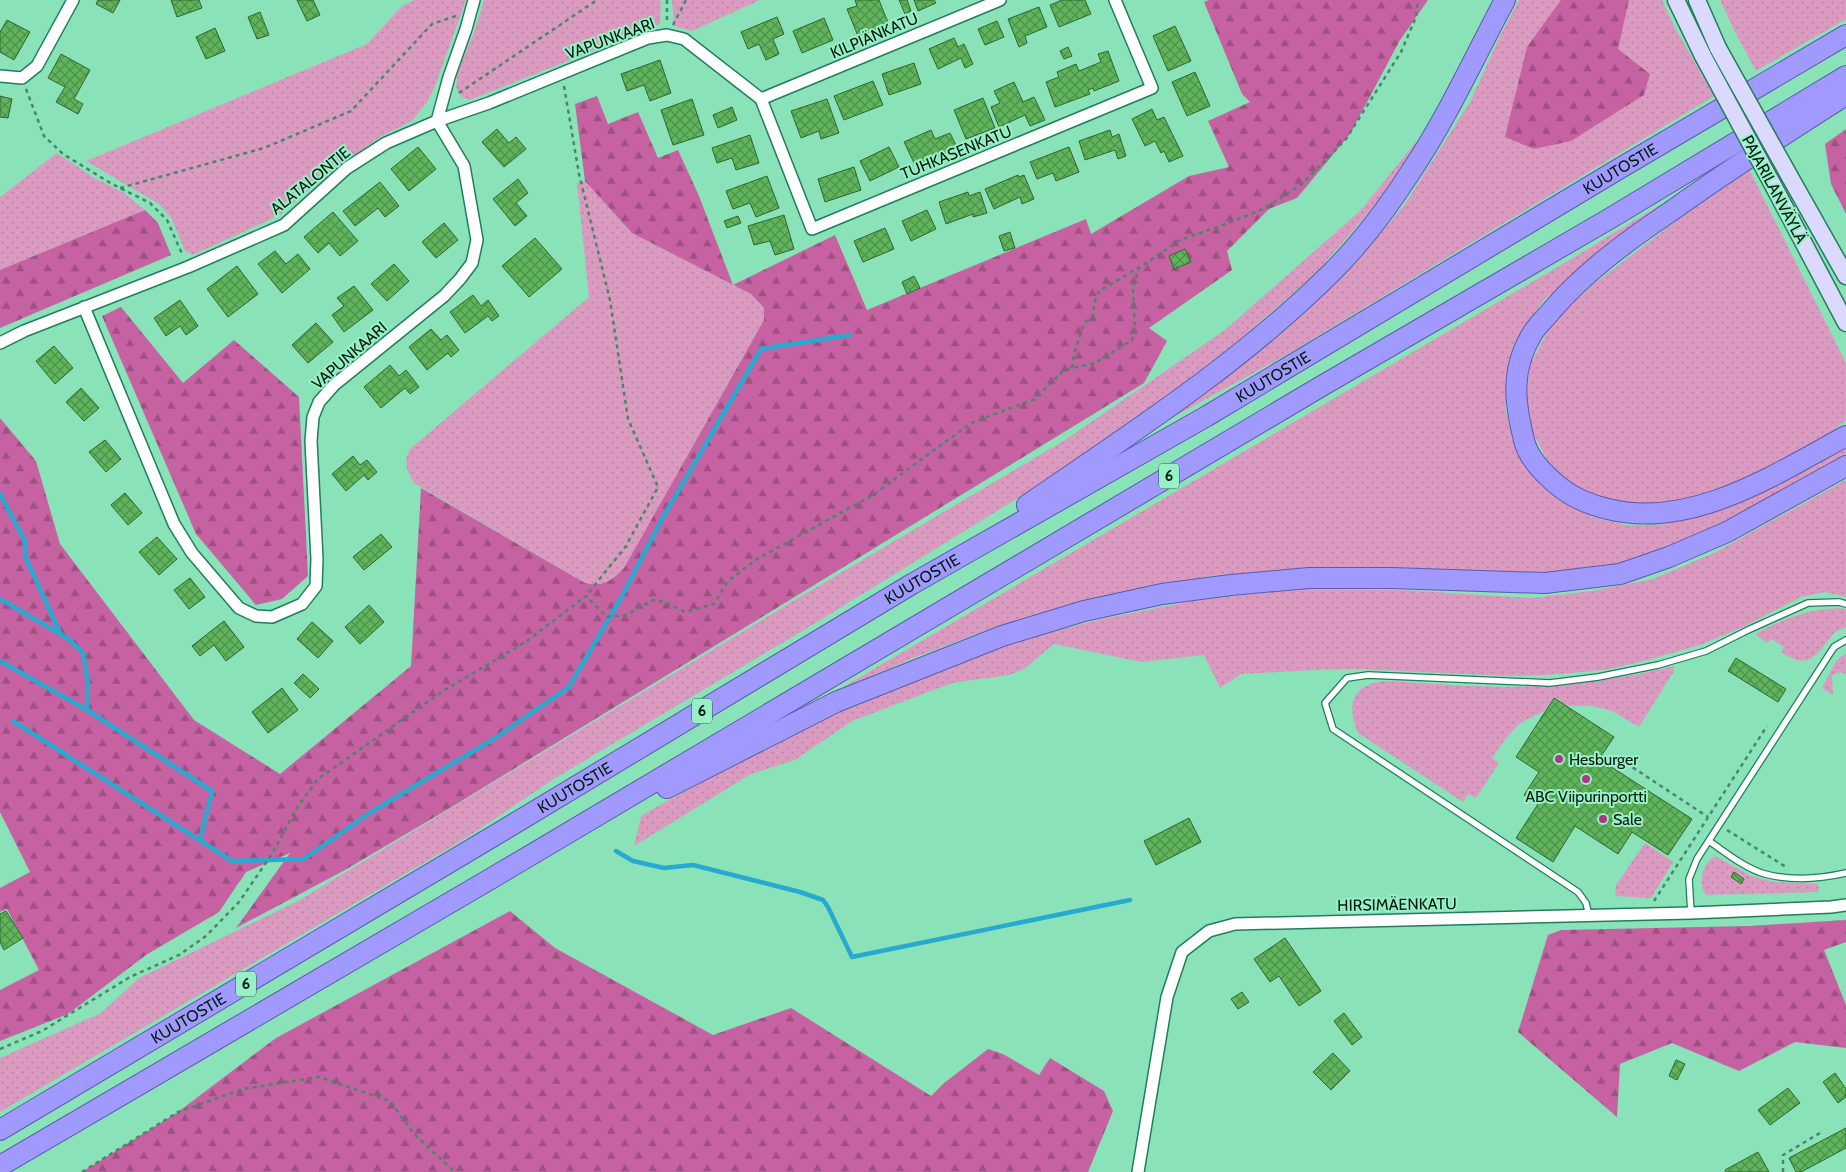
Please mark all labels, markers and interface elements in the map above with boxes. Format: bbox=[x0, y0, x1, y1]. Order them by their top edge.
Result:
street label: KILPIÄNKATU bbox=[827, 8, 921, 63]
street label: VAPUNKAARI bbox=[563, 14, 657, 63]
street label: TUHKASENKATU bbox=[898, 122, 1014, 183]
street label: PAJARILANVÄYLÄ bbox=[1738, 132, 1811, 247]
street label: KUUTOSTIE bbox=[1579, 139, 1661, 198]
street label: ALATALONTIE bbox=[267, 142, 354, 218]
street label: VAPUNKAARI bbox=[308, 318, 391, 393]
street label: KUUTOSTIE bbox=[1232, 347, 1314, 407]
road number: 6 bbox=[1159, 464, 1179, 488]
street label: KUUTOSTIE bbox=[881, 550, 963, 608]
road number: 6 bbox=[692, 698, 712, 724]
place label: Hesburger bbox=[1569, 750, 1639, 769]
marker: Hesburger bbox=[1553, 753, 1565, 765]
street label: KUUTOSTIE bbox=[534, 758, 616, 817]
marker: ABC Viipurinportti bbox=[1580, 773, 1592, 785]
place label: ABC Viipurinportti bbox=[1525, 787, 1647, 806]
place label: Sale bbox=[1613, 810, 1642, 829]
marker: Sale bbox=[1597, 813, 1609, 825]
street label: HIRSIMÄENKATU bbox=[1337, 894, 1457, 915]
road number: 6 bbox=[236, 972, 256, 996]
street label: KUUTOSTIE bbox=[148, 989, 229, 1048]

